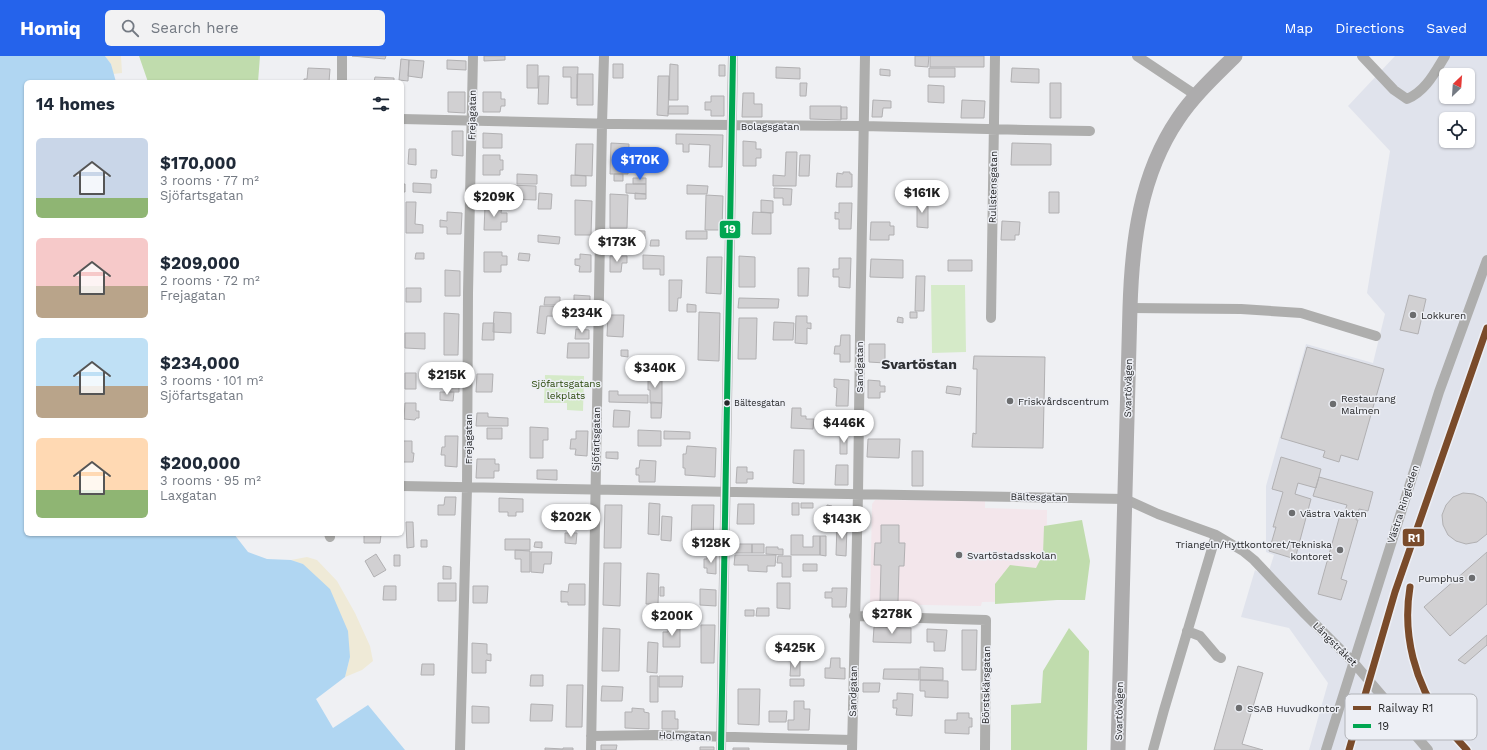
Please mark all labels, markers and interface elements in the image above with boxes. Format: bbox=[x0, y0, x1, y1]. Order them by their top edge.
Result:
search box bbox=[105, 10, 385, 46]
text: Homiq bbox=[20, 17, 81, 40]
icon: search bbox=[119, 17, 141, 39]
text: Search here bbox=[151, 19, 239, 37]
text: Map bbox=[1285, 20, 1313, 36]
text: Directions bbox=[1335, 20, 1404, 36]
text: Saved bbox=[1426, 20, 1467, 36]
north arrow bbox=[1439, 68, 1475, 104]
map controls bbox=[1439, 68, 1475, 148]
street label: Frejagatan bbox=[466, 90, 478, 140]
icon: filters bbox=[370, 93, 392, 115]
text: 14 homes bbox=[36, 94, 115, 114]
button: locate bbox=[1439, 112, 1475, 148]
street label: Bolagsgatan bbox=[741, 121, 799, 132]
pin: $170K bbox=[612, 147, 668, 181]
street label: Rullstensgatan bbox=[987, 151, 999, 223]
text: $170K bbox=[621, 152, 659, 167]
text: $170,000 bbox=[160, 153, 237, 173]
icon: home bbox=[68, 154, 116, 202]
text: 3 rooms · 77 m² bbox=[160, 173, 259, 188]
pin: $161K bbox=[894, 180, 950, 214]
pin: $209K bbox=[466, 184, 522, 218]
text: $161K bbox=[904, 185, 940, 200]
text: Sjöfartsgatan bbox=[160, 188, 244, 203]
text: $209K bbox=[473, 189, 515, 204]
line badge: 19 bbox=[719, 220, 741, 239]
text: 19 bbox=[724, 223, 736, 236]
pin: $173K bbox=[589, 229, 645, 263]
text: $173K bbox=[598, 234, 636, 249]
text: $209,000 bbox=[160, 253, 240, 273]
icon: home bbox=[68, 254, 116, 302]
text: 2 rooms · 72 m² bbox=[160, 273, 260, 288]
text: Frejagatan bbox=[160, 288, 226, 303]
pin: $234K bbox=[554, 300, 610, 334]
text: $234K bbox=[561, 305, 603, 320]
marker: Lokkuren bbox=[1408, 310, 1418, 320]
place label: Lokkuren bbox=[1421, 310, 1466, 321]
street label: Sandgatan bbox=[854, 341, 865, 393]
text: $234,000 bbox=[160, 353, 240, 373]
icon: home bbox=[68, 354, 116, 402]
pin: $340K bbox=[627, 355, 683, 389]
district label: Svartöstan bbox=[881, 356, 957, 372]
street label: Svartövägen bbox=[1122, 358, 1134, 418]
text: $340K bbox=[634, 360, 676, 375]
pin: $215K bbox=[419, 362, 475, 396]
text: $215K bbox=[428, 367, 466, 382]
text: 3 rooms · 101 m² bbox=[160, 373, 263, 388]
park label: Sjöfartsgatans lekplats bbox=[531, 378, 601, 401]
text: Sjöfartsgatan bbox=[160, 388, 244, 403]
place label: Restaurang Malmen bbox=[1341, 393, 1396, 416]
marker: Friskvårdscentrum bbox=[1005, 396, 1015, 406]
place label: Friskvårdscentrum bbox=[1018, 396, 1109, 407]
marker: Bältesgatan bbox=[722, 398, 732, 408]
place label: Bältesgatan bbox=[734, 398, 785, 408]
marker: Restaurang Malmen bbox=[1328, 399, 1338, 409]
street label: Sjöfartsgatan bbox=[590, 407, 602, 471]
pin: $446K bbox=[816, 410, 872, 444]
street label: Frejagatan bbox=[463, 414, 474, 464]
text: $446K bbox=[823, 415, 865, 430]
text: $200,000 bbox=[160, 453, 240, 473]
icon: home bbox=[68, 454, 116, 502]
street label: Västra Ringleden bbox=[1385, 463, 1421, 545]
text: 3 rooms · 95 m² bbox=[160, 473, 261, 488]
text: Laxgatan bbox=[160, 488, 217, 503]
street label: Bältesgatan bbox=[1010, 491, 1068, 503]
pin: $202K bbox=[543, 504, 599, 538]
pin: $143K bbox=[814, 506, 870, 540]
marker: Västra Vakten bbox=[1287, 508, 1297, 518]
place label: Västra Vakten bbox=[1300, 508, 1367, 519]
text: $202K bbox=[550, 509, 592, 524]
text: $143K bbox=[822, 511, 862, 526]
line badge: R1 bbox=[1402, 528, 1425, 547]
pin: $128K bbox=[683, 530, 739, 564]
text: R1 bbox=[1408, 532, 1420, 545]
text: $128K bbox=[692, 535, 730, 550]
place label: Triangeln/Hyttkontoret/Tekniska kontoret bbox=[1175, 539, 1333, 562]
marker: Triangeln/Hyttkontoret/Tekniska kontoret bbox=[1335, 545, 1345, 555]
marker: Svartöstadsskolan bbox=[954, 550, 964, 560]
place label: Svartöstadsskolan bbox=[967, 550, 1056, 561]
place label: Pumphus bbox=[1418, 573, 1464, 584]
marker: Pumphus bbox=[1467, 573, 1477, 583]
pin: $278K bbox=[864, 601, 920, 635]
pin: $200K bbox=[644, 603, 700, 637]
text: $278K bbox=[872, 606, 912, 621]
text: $200K bbox=[651, 608, 693, 623]
street label: Långstråket bbox=[1311, 620, 1360, 669]
pin: $425K bbox=[767, 635, 823, 669]
text: $425K bbox=[775, 640, 815, 655]
street label: Börstskärsgatan bbox=[980, 646, 992, 724]
street label: Sandgatan bbox=[847, 665, 859, 717]
street label: Svartövägen bbox=[1113, 681, 1125, 741]
legend bbox=[1345, 694, 1477, 740]
text: Railway R1 bbox=[1378, 702, 1433, 715]
marker: SSAB Huvudkontor bbox=[1234, 703, 1244, 713]
place label: SSAB Huvudkontor bbox=[1247, 703, 1339, 714]
text: 19 bbox=[1378, 720, 1389, 733]
street label: Holmgatan bbox=[658, 730, 712, 742]

